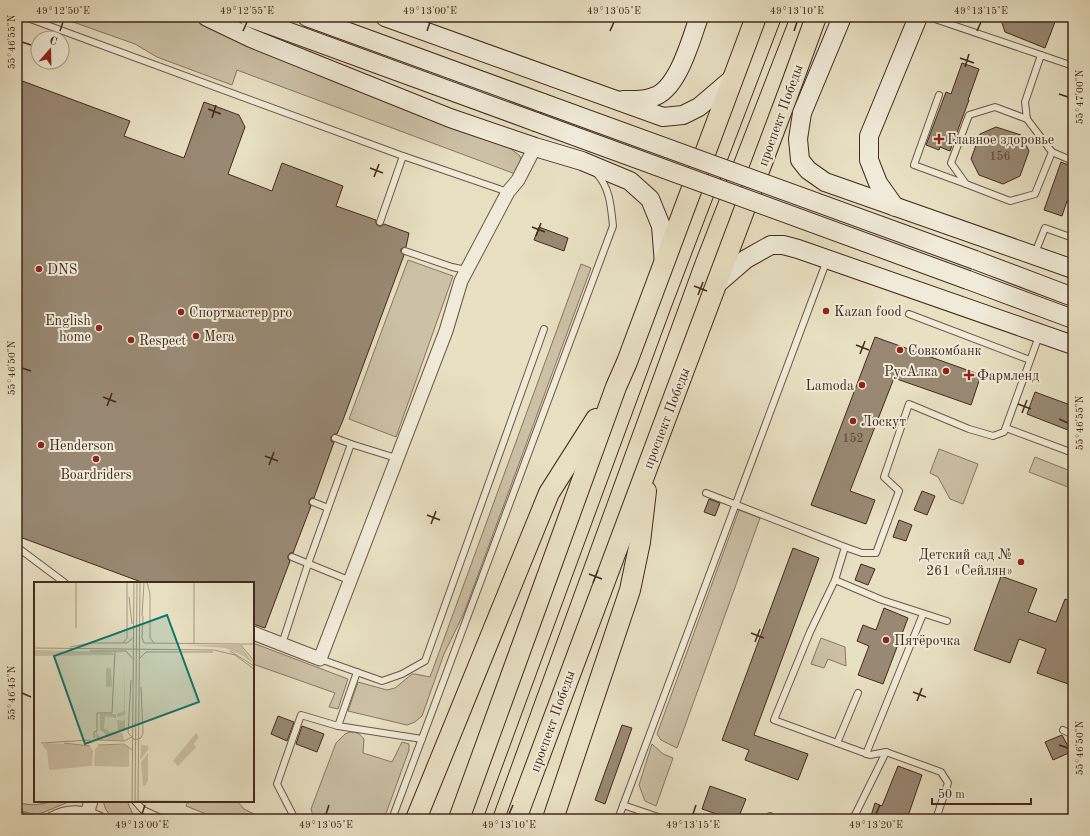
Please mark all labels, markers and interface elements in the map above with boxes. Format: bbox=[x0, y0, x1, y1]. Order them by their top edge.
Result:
text: 49°12'50"E bbox=[36, 6, 90, 16]
text: 49°12'55"E bbox=[220, 6, 274, 16]
text: 49°13'00"E bbox=[403, 6, 457, 16]
text: 49°13'05"E bbox=[587, 6, 641, 16]
text: 49°13'10"E bbox=[770, 6, 824, 16]
text: 49°13'15"E bbox=[954, 6, 1008, 16]
text: 55°46'55"N bbox=[7, 14, 17, 69]
north arrow bbox=[30, 30, 70, 70]
text: С bbox=[48, 36, 58, 48]
street label: проспект Победы bbox=[756, 63, 806, 168]
text: 55°47'00"N bbox=[1075, 69, 1085, 124]
place label: Главное здоровье bbox=[947, 133, 1054, 147]
marker: Главное здоровье bbox=[934, 134, 944, 144]
house number: 156 bbox=[990, 150, 1010, 163]
place label: DNS bbox=[47, 263, 77, 277]
marker: DNS bbox=[34, 264, 44, 274]
place label: Kazan food bbox=[834, 305, 902, 319]
place label: Спортмастер pro bbox=[189, 306, 292, 320]
marker: Kazan food bbox=[821, 306, 831, 316]
marker: Спортмастер pro bbox=[176, 307, 186, 317]
place label: English home bbox=[45, 314, 91, 344]
marker: English home bbox=[94, 323, 104, 333]
place label: Мега bbox=[204, 330, 235, 344]
marker: Мега bbox=[191, 331, 201, 341]
place label: Respect bbox=[139, 334, 186, 348]
marker: Respect bbox=[126, 335, 136, 345]
text: 55°46'50"N bbox=[7, 340, 17, 395]
place label: Совкомбанк bbox=[908, 344, 982, 358]
marker: Совкомбанк bbox=[895, 345, 905, 355]
place label: РусАлка bbox=[884, 365, 938, 379]
street label: проспект Победы bbox=[641, 366, 693, 471]
marker: РусАлка bbox=[941, 366, 951, 376]
place label: Фармленд bbox=[977, 369, 1039, 383]
marker: Фармленд bbox=[964, 370, 974, 380]
place label: Lamoda bbox=[805, 379, 854, 393]
marker: Lamoda bbox=[857, 380, 867, 390]
text: 55°46'55"N bbox=[1075, 395, 1085, 450]
place label: Лоскут bbox=[861, 415, 906, 429]
marker: Лоскут bbox=[848, 416, 858, 426]
house number: 152 bbox=[843, 432, 863, 445]
place label: Henderson bbox=[49, 439, 115, 453]
marker: Henderson bbox=[36, 440, 46, 450]
marker: Boardriders bbox=[91, 454, 101, 464]
place label: Boardriders bbox=[60, 468, 132, 482]
place label: Детский сад № 261 «Сейлян» bbox=[919, 548, 1013, 578]
marker: Детский сад № 261 «Сейлян» bbox=[1016, 557, 1026, 567]
inset map bbox=[34, 582, 254, 802]
place label: Пятёрочка bbox=[894, 634, 961, 648]
marker: Пятёрочка bbox=[881, 635, 891, 645]
text: 55°46'45"N bbox=[7, 665, 17, 720]
street label: проспект Победы bbox=[528, 669, 578, 774]
text: 55°46'50"N bbox=[1075, 720, 1085, 775]
scale bar bbox=[932, 780, 1031, 806]
text: 50 m bbox=[938, 788, 965, 801]
text: 49°13'00"E bbox=[115, 820, 169, 830]
text: 49°13'05"E bbox=[299, 820, 353, 830]
text: 49°13'10"E bbox=[482, 820, 536, 830]
text: 49°13'15"E bbox=[666, 820, 720, 830]
text: 49°13'20"E bbox=[849, 820, 903, 830]

